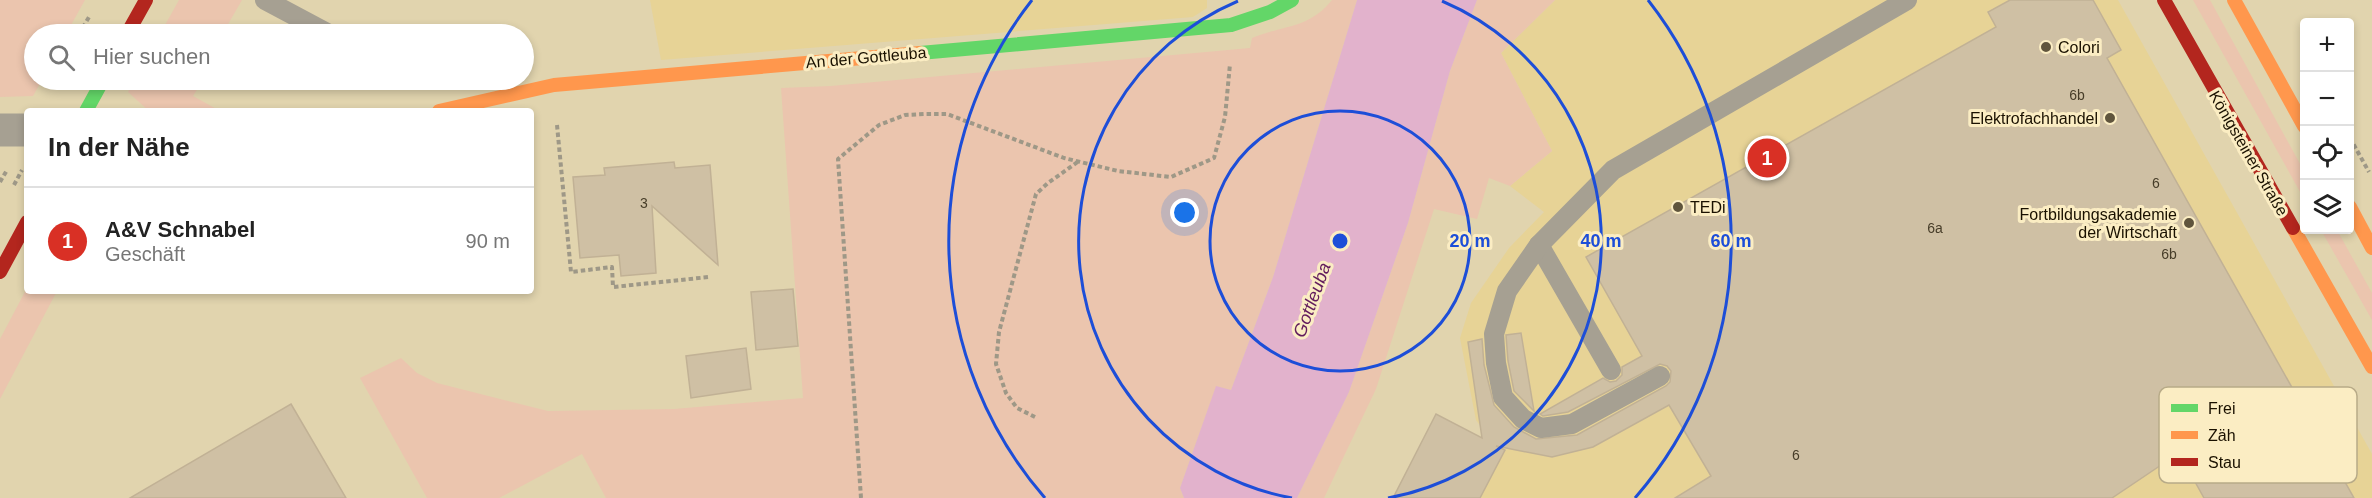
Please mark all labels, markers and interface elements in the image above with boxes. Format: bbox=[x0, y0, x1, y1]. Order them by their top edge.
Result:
map controls bbox=[2300, 18, 2354, 234]
button: + bbox=[2300, 18, 2354, 72]
search box bbox=[24, 24, 534, 90]
place label: Colori bbox=[2058, 39, 2100, 56]
marker: Colori bbox=[2039, 40, 2053, 54]
icon: search bbox=[45, 41, 78, 74]
text: Hier suchen bbox=[93, 44, 210, 69]
street label: An der Gottleuba bbox=[805, 44, 927, 71]
button: − bbox=[2300, 72, 2354, 126]
house number: 6b bbox=[2069, 87, 2085, 103]
street label: Königsteiner Straße bbox=[2206, 88, 2291, 219]
place label: Elektrofachhandel bbox=[1970, 110, 2098, 127]
marker: Elektrofachhandel bbox=[2103, 111, 2117, 125]
button: locate bbox=[2300, 126, 2354, 180]
text: In der Nähe bbox=[48, 132, 190, 162]
pin: 1 bbox=[1748, 136, 1786, 180]
house number: 6 bbox=[2152, 175, 2160, 191]
button: layers bbox=[2300, 180, 2354, 234]
house number: 3 bbox=[640, 195, 648, 211]
your location bbox=[1170, 198, 1199, 227]
place label: TEDi bbox=[1690, 199, 1726, 216]
marker: TEDi bbox=[1671, 200, 1685, 214]
place label: Fortbildungsakademie der Wirtschaft bbox=[2020, 206, 2178, 241]
marker: Fortbildungsakademie der Wirtschaft bbox=[2182, 216, 2196, 230]
text: A&V Schnabel bbox=[105, 217, 255, 242]
house number: 6a bbox=[1927, 220, 1943, 236]
text: 1 bbox=[62, 230, 73, 252]
text: 90 m bbox=[466, 230, 510, 252]
centre of rings bbox=[1330, 231, 1350, 251]
text: 20 m bbox=[1449, 231, 1491, 251]
text: 40 m bbox=[1580, 231, 1622, 251]
text: 60 m bbox=[1710, 231, 1752, 251]
text: Geschäft bbox=[105, 243, 185, 265]
house number: 6b bbox=[2161, 246, 2177, 262]
water label: Gottleuba bbox=[1289, 260, 1335, 340]
legend bbox=[2159, 387, 2357, 483]
text: Frei bbox=[2208, 400, 2236, 417]
text: Zäh bbox=[2208, 427, 2236, 444]
house number: 6 bbox=[1792, 447, 1800, 463]
text: Stau bbox=[2208, 454, 2241, 471]

